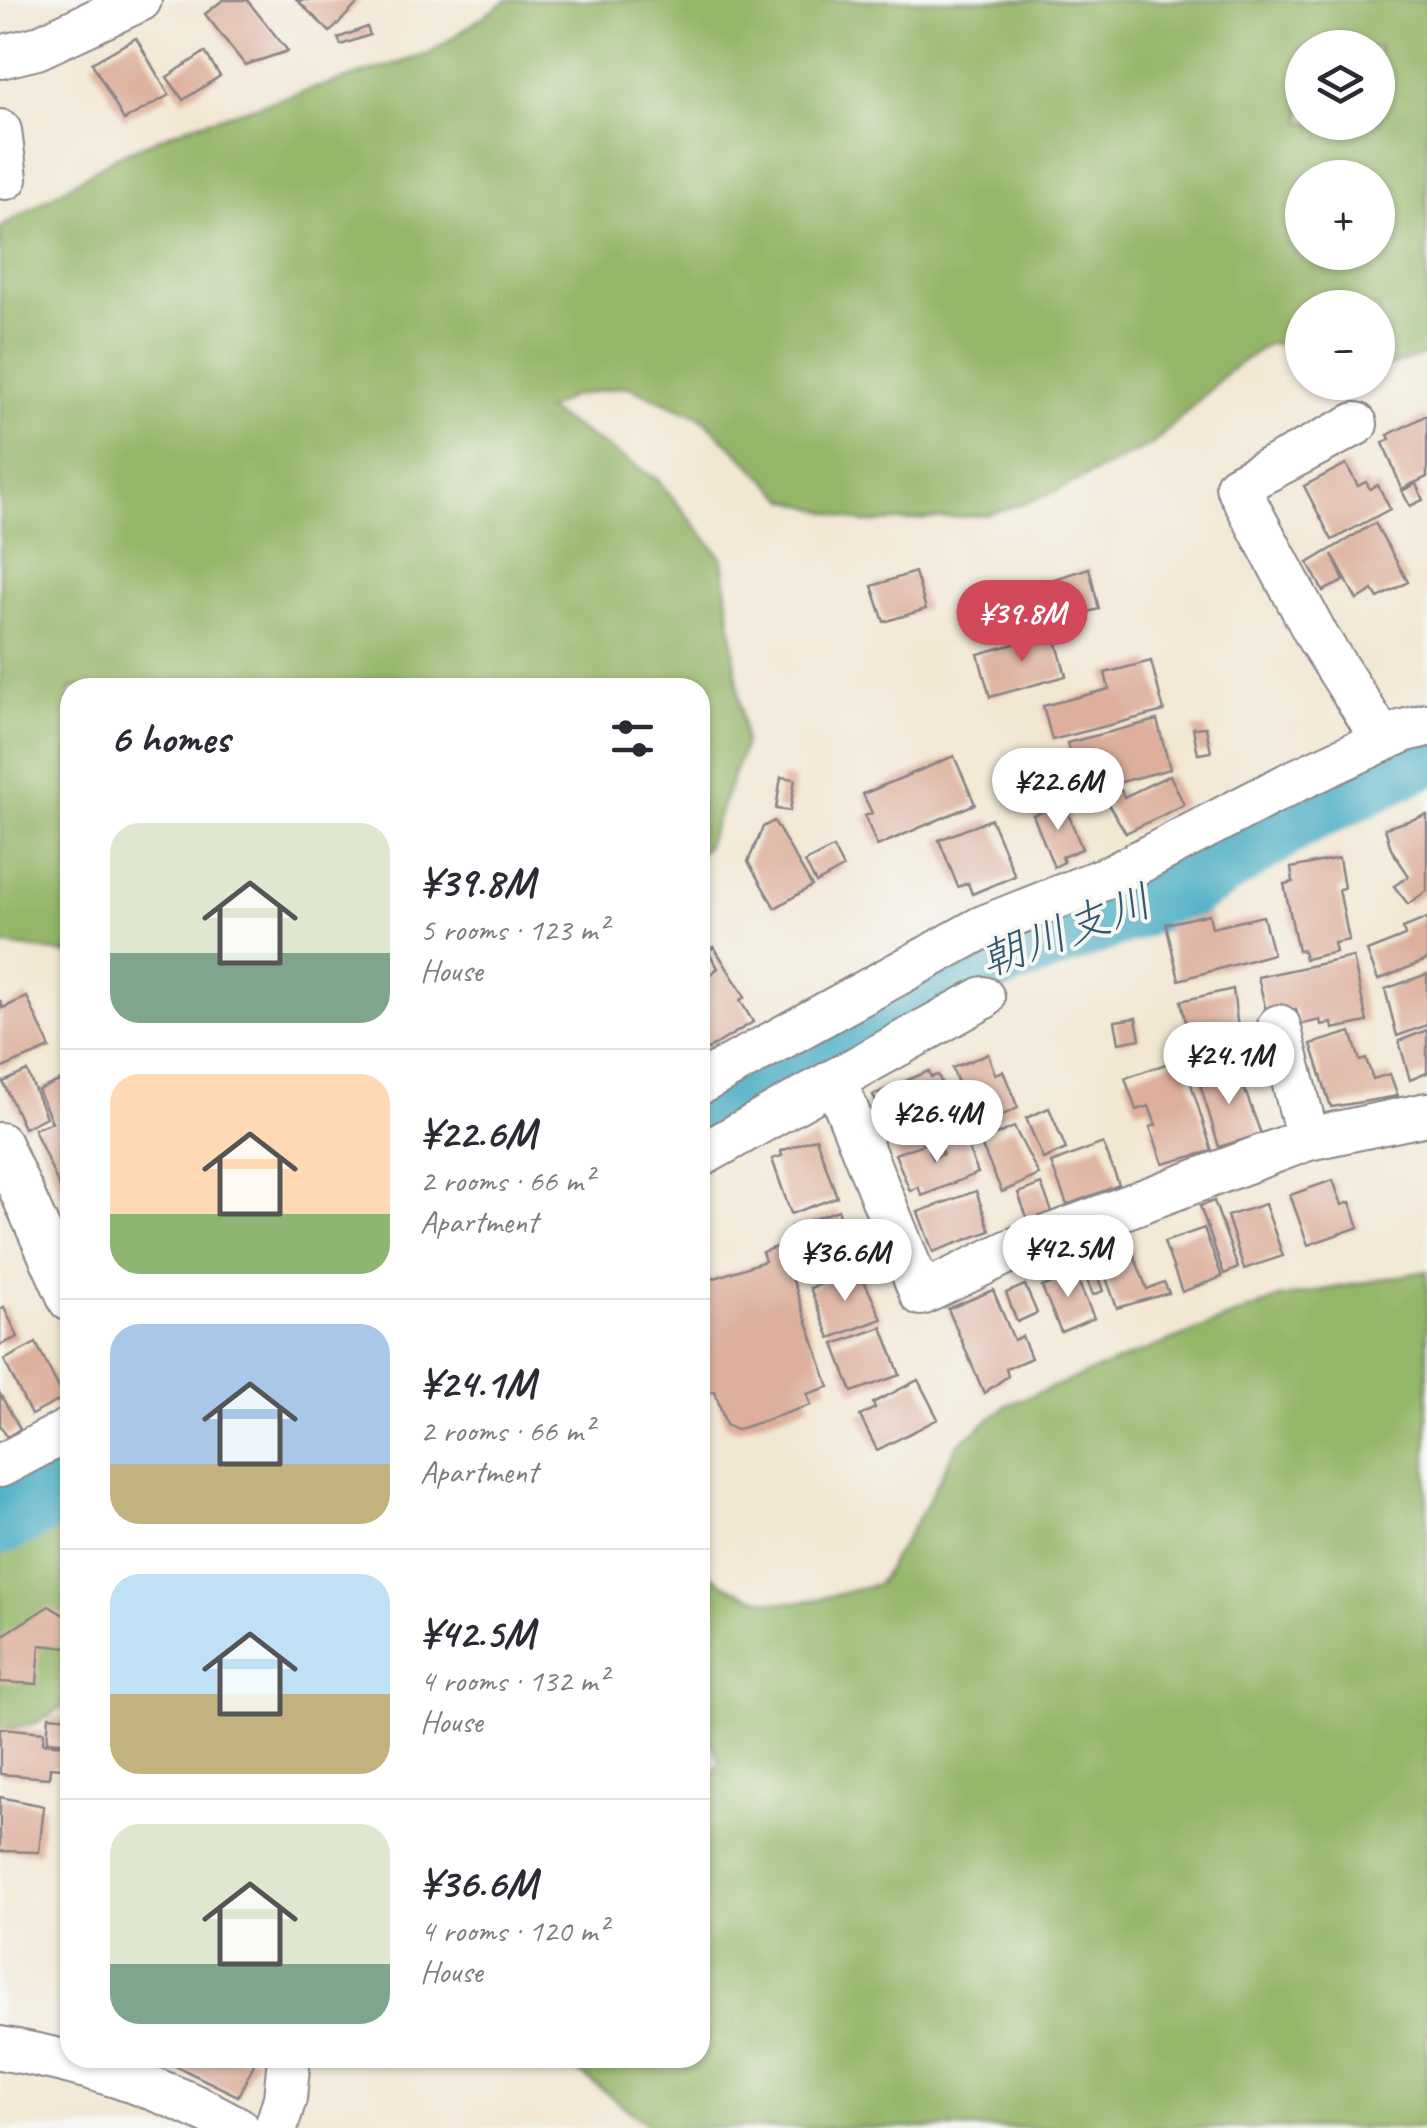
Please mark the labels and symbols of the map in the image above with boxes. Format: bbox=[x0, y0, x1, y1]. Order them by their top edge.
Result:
pin: ¥39.8M bbox=[941, 580, 1103, 665]
pin: ¥22.6M bbox=[977, 748, 1139, 833]
water label: 朝川支川 bbox=[972, 872, 1160, 990]
pin: ¥24.1M bbox=[1148, 1022, 1310, 1107]
pin: ¥26.4M bbox=[856, 1080, 1018, 1165]
pin: ¥42.5M bbox=[987, 1215, 1149, 1300]
pin: ¥36.6M bbox=[764, 1219, 926, 1304]

